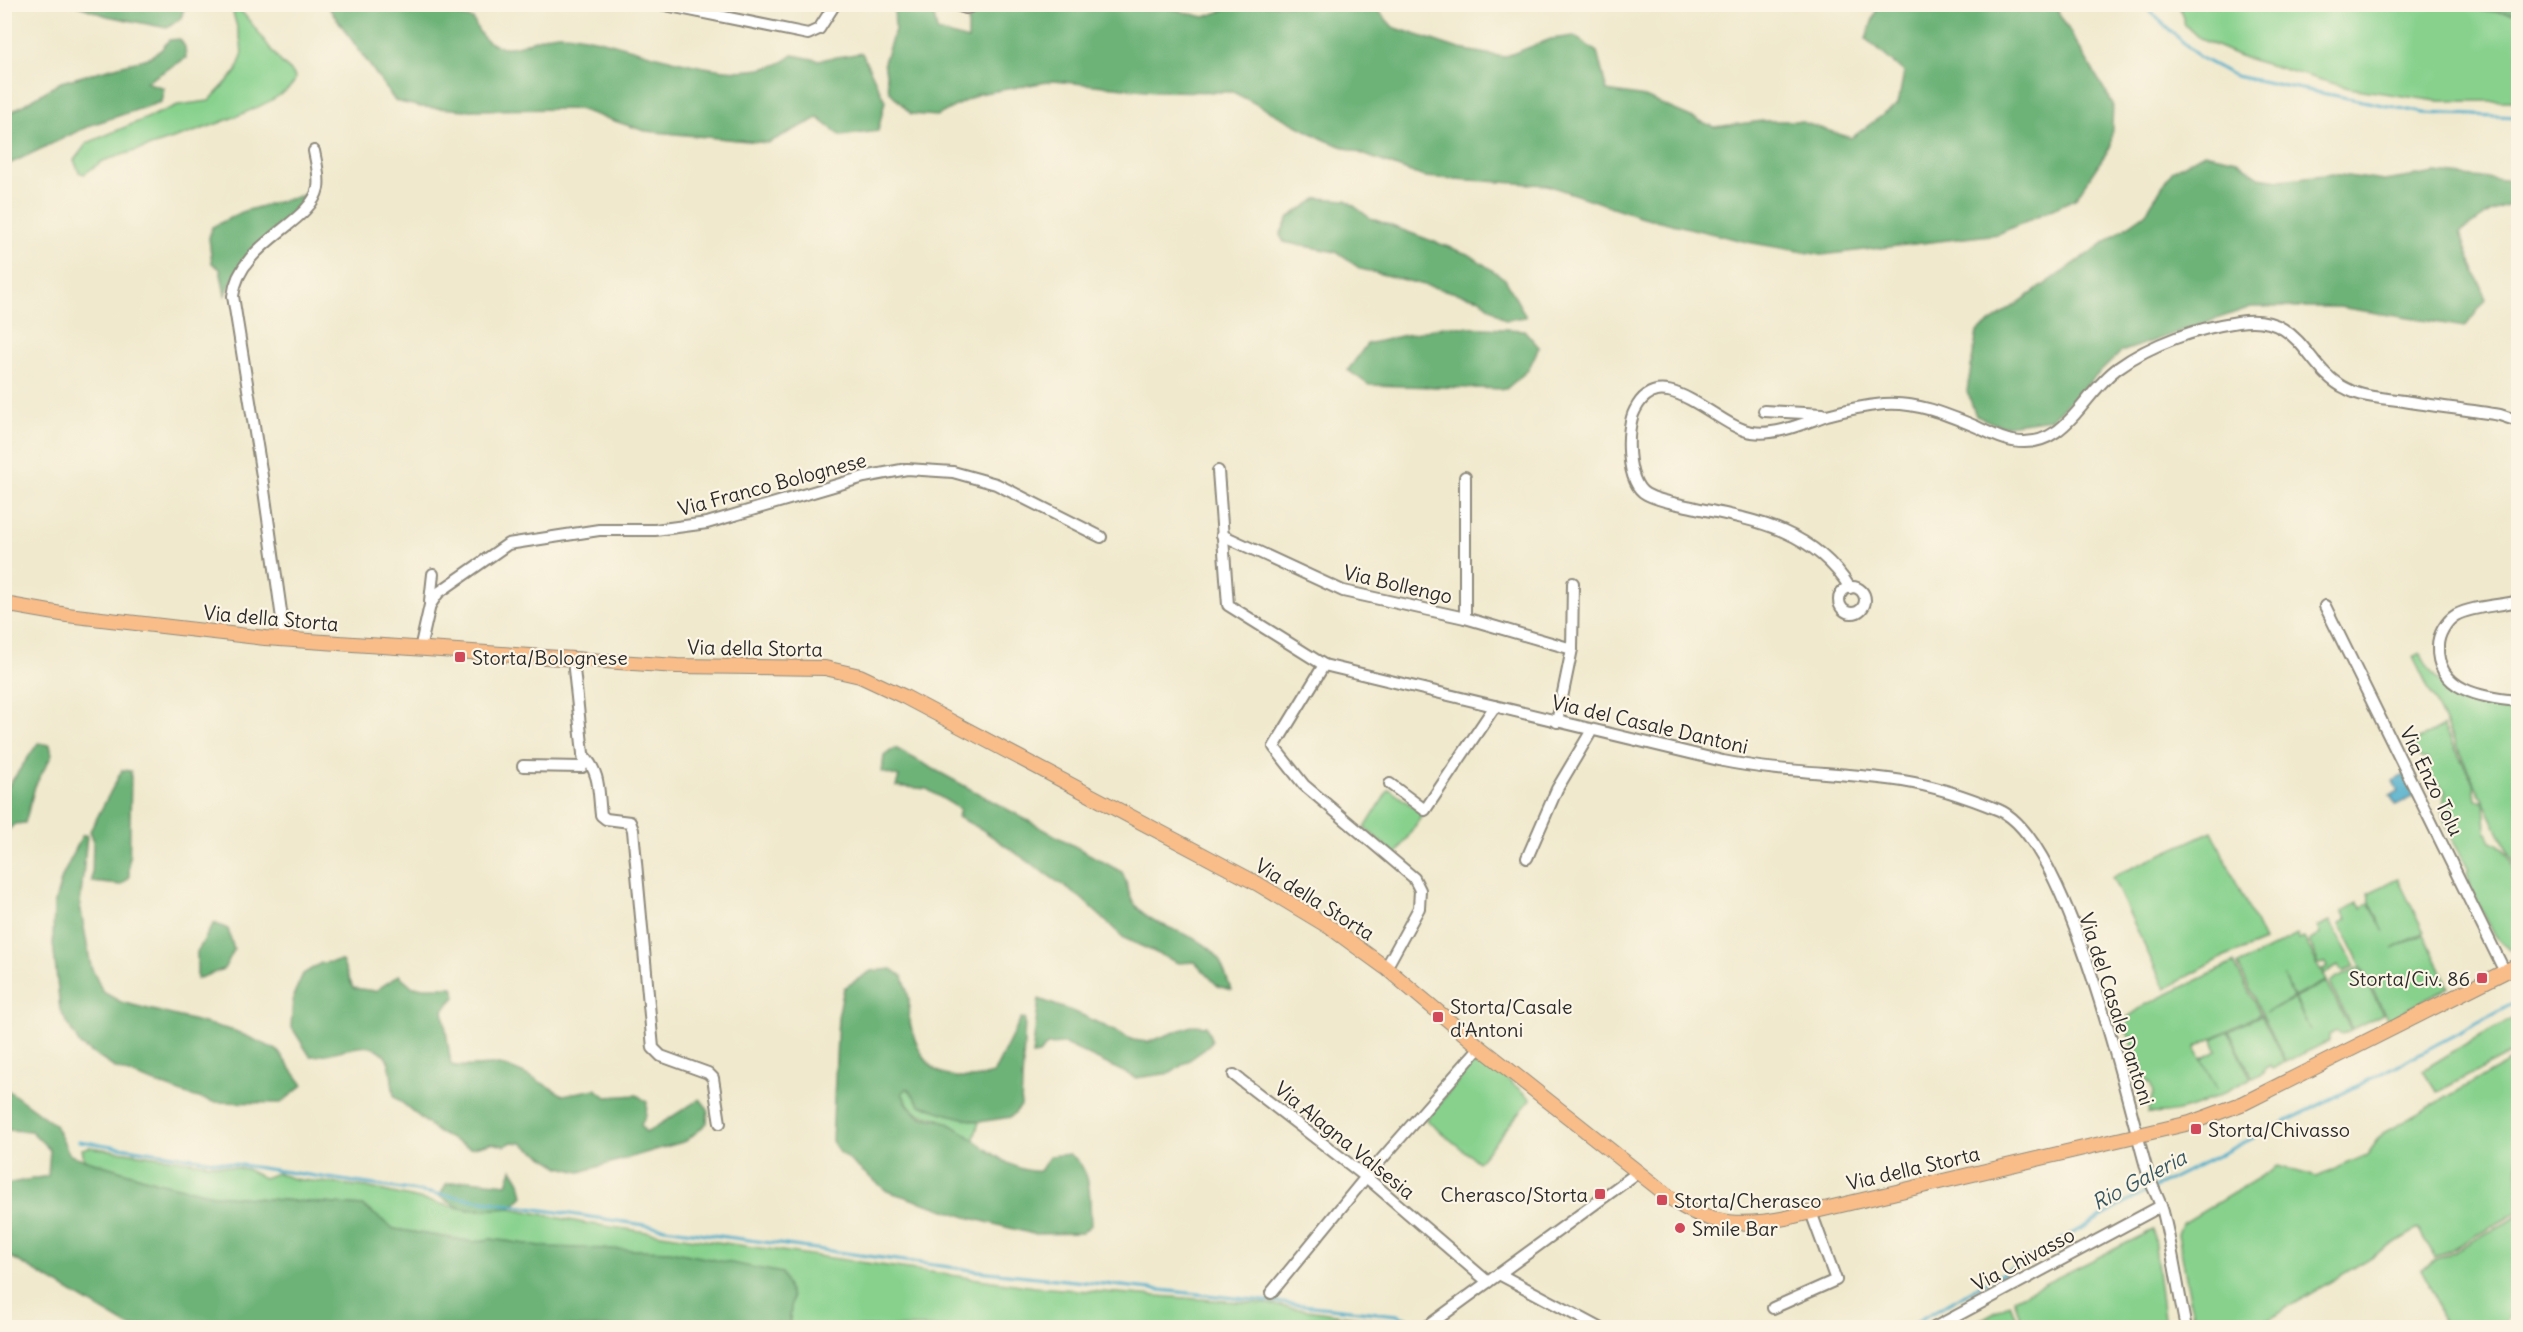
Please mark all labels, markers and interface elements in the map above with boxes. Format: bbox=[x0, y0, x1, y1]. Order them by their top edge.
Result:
street label: Via Franco Bolognese bbox=[675, 447, 869, 521]
street label: Via Bollengo bbox=[1341, 559, 1455, 609]
street label: Via della Storta bbox=[202, 600, 340, 636]
street label: Via della Storta bbox=[687, 634, 823, 662]
place label: Storta/Bolognese bbox=[472, 645, 628, 670]
marker: Storta/Bolognese bbox=[453, 650, 467, 664]
street label: Via del Casale Dantoni bbox=[1549, 689, 1751, 759]
street label: Via Enzo Tolu bbox=[2395, 722, 2469, 840]
street label: Via della Storta bbox=[1251, 852, 1379, 946]
street label: Via del Casale Dantoni bbox=[2074, 910, 2160, 1108]
place label: Storta/Civ. 86 bbox=[2349, 966, 2470, 991]
marker: Storta/Civ. 86 bbox=[2475, 971, 2489, 985]
place label: Storta/Casale d'Antoni bbox=[1450, 994, 1573, 1042]
marker: Storta/Casale d'Antoni bbox=[1431, 1010, 1445, 1024]
street label: Via Alagna Valsesia bbox=[1270, 1076, 1420, 1204]
place label: Storta/Chivasso bbox=[2208, 1117, 2350, 1142]
marker: Storta/Chivasso bbox=[2189, 1122, 2203, 1136]
street label: Via della Storta bbox=[1844, 1141, 1982, 1195]
water label: Rio Galeria bbox=[2087, 1143, 2192, 1216]
place label: Cherasco/Storta bbox=[1440, 1182, 1588, 1207]
marker: Cherasco/Storta bbox=[1593, 1187, 1607, 1201]
place label: Storta/Cherasco bbox=[1674, 1188, 1822, 1213]
marker: Storta/Cherasco bbox=[1655, 1193, 1669, 1207]
place label: Smile Bar bbox=[1692, 1216, 1778, 1241]
marker: Smile Bar bbox=[1673, 1221, 1687, 1235]
street label: Via Chivasso bbox=[1967, 1221, 2079, 1297]

